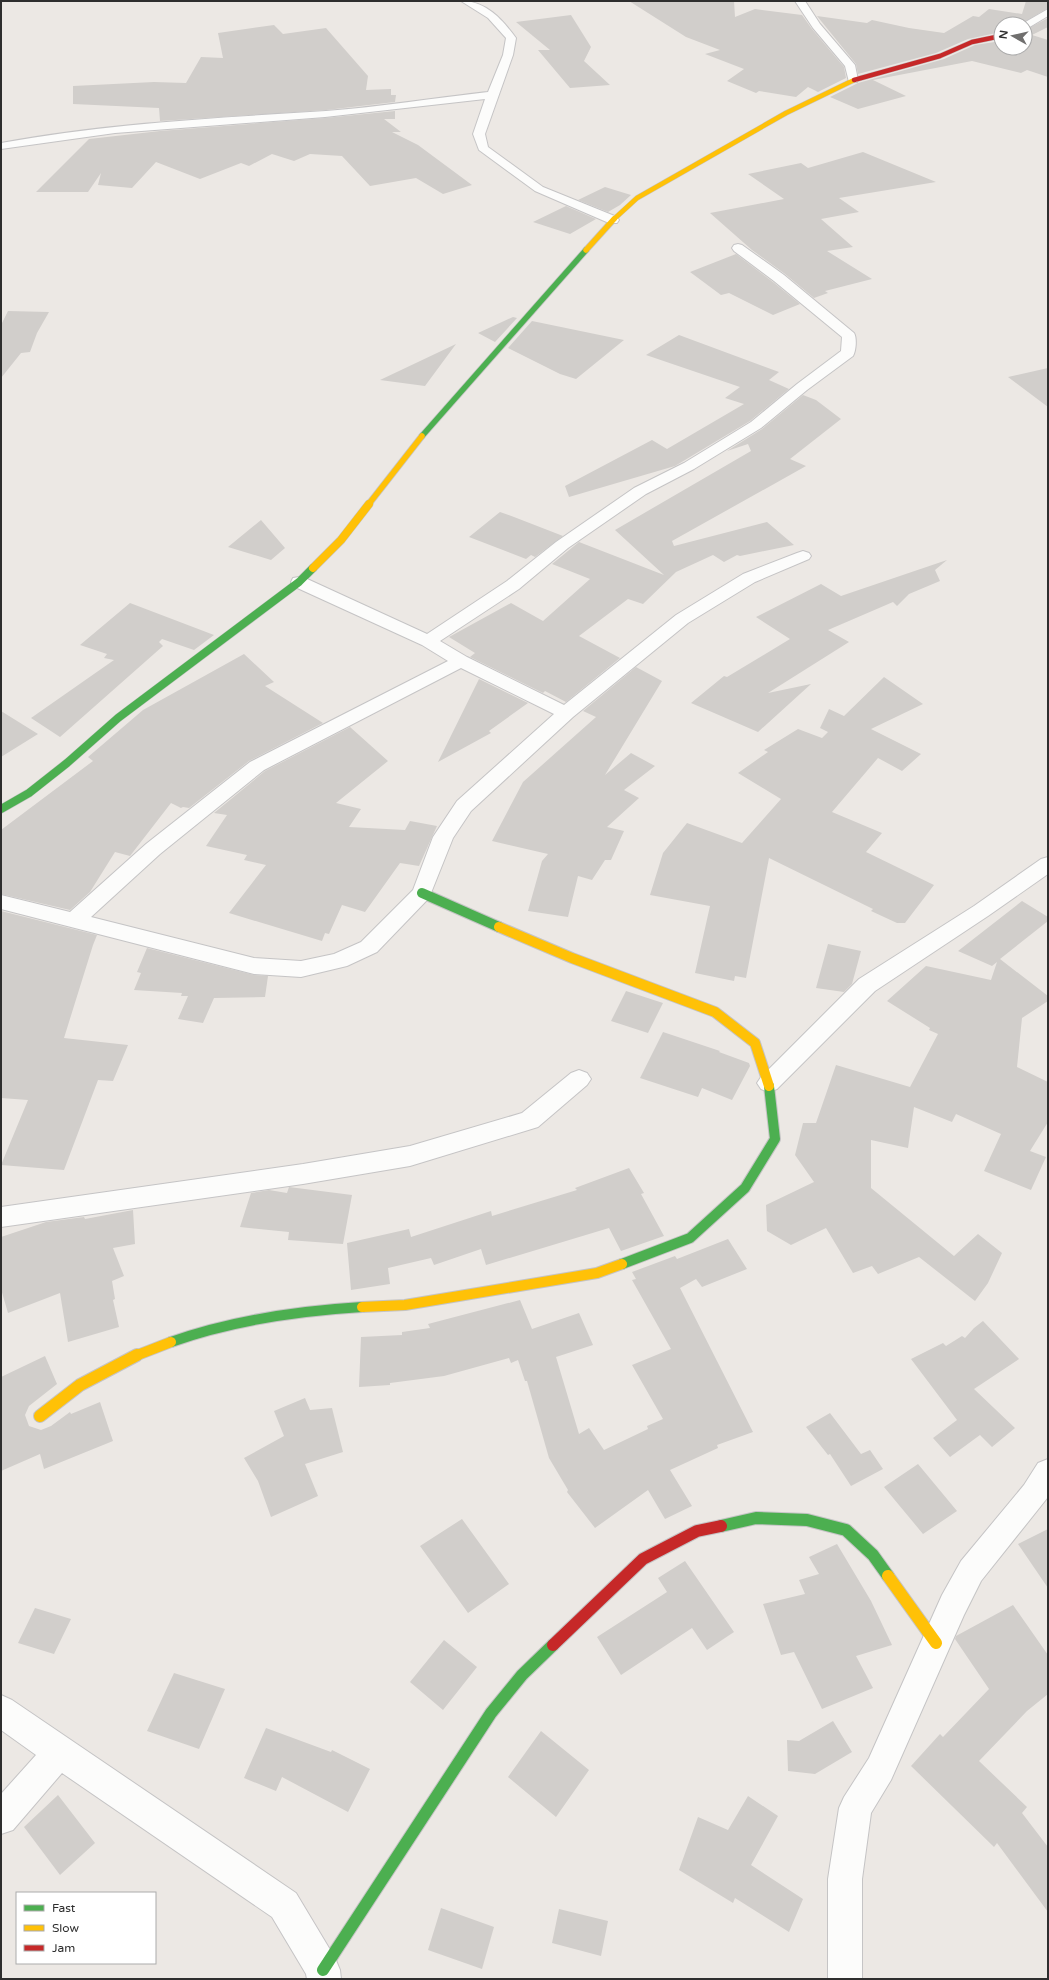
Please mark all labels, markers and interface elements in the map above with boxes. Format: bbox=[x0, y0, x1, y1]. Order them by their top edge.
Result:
north arrow bbox=[993, 16, 1033, 56]
text: N bbox=[997, 29, 1011, 40]
legend bbox=[16, 1892, 156, 1964]
text: Fast bbox=[52, 1901, 76, 1915]
text: Slow bbox=[52, 1921, 79, 1935]
text: Jam bbox=[52, 1941, 75, 1955]

